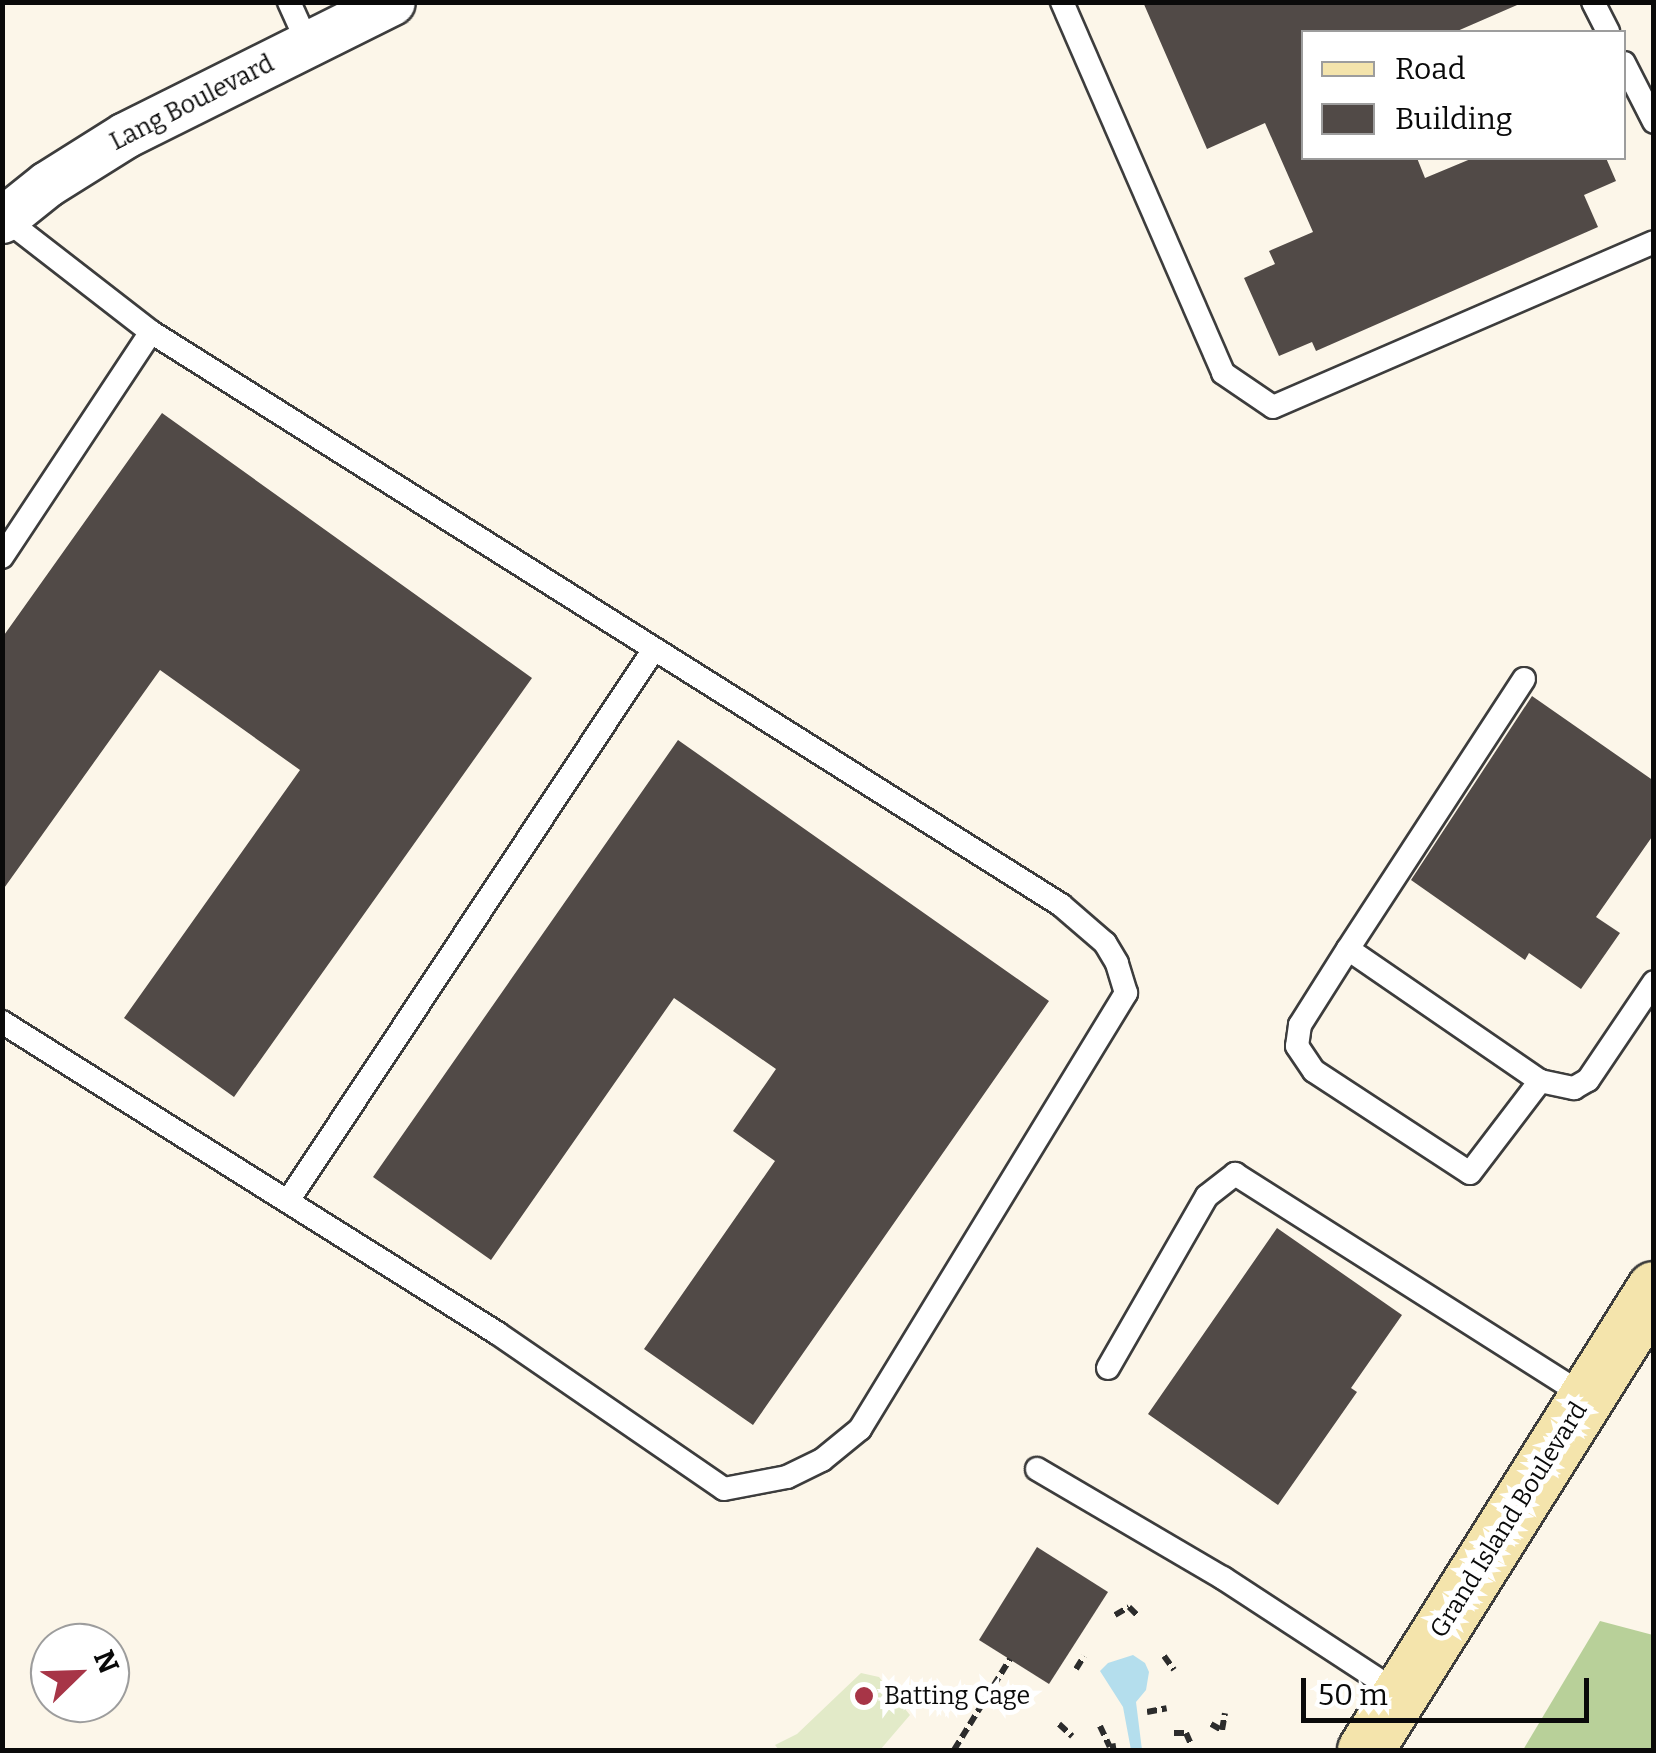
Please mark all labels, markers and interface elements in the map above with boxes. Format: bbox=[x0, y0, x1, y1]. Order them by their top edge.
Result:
legend bbox=[1301, 30, 1626, 160]
street label: Lang Boulevard bbox=[105, 49, 279, 157]
text: Road bbox=[1395, 51, 1466, 87]
text: Building bbox=[1395, 101, 1513, 137]
street label: Grand Island Boulevard bbox=[1424, 1397, 1594, 1643]
north arrow bbox=[30, 1623, 130, 1723]
text: N bbox=[87, 1645, 126, 1678]
scale bar bbox=[1306, 1658, 1594, 1720]
text: 50 m bbox=[1318, 1677, 1388, 1713]
place label: Batting Cage bbox=[884, 1681, 1030, 1711]
marker: Batting Cage bbox=[853, 1685, 875, 1707]

